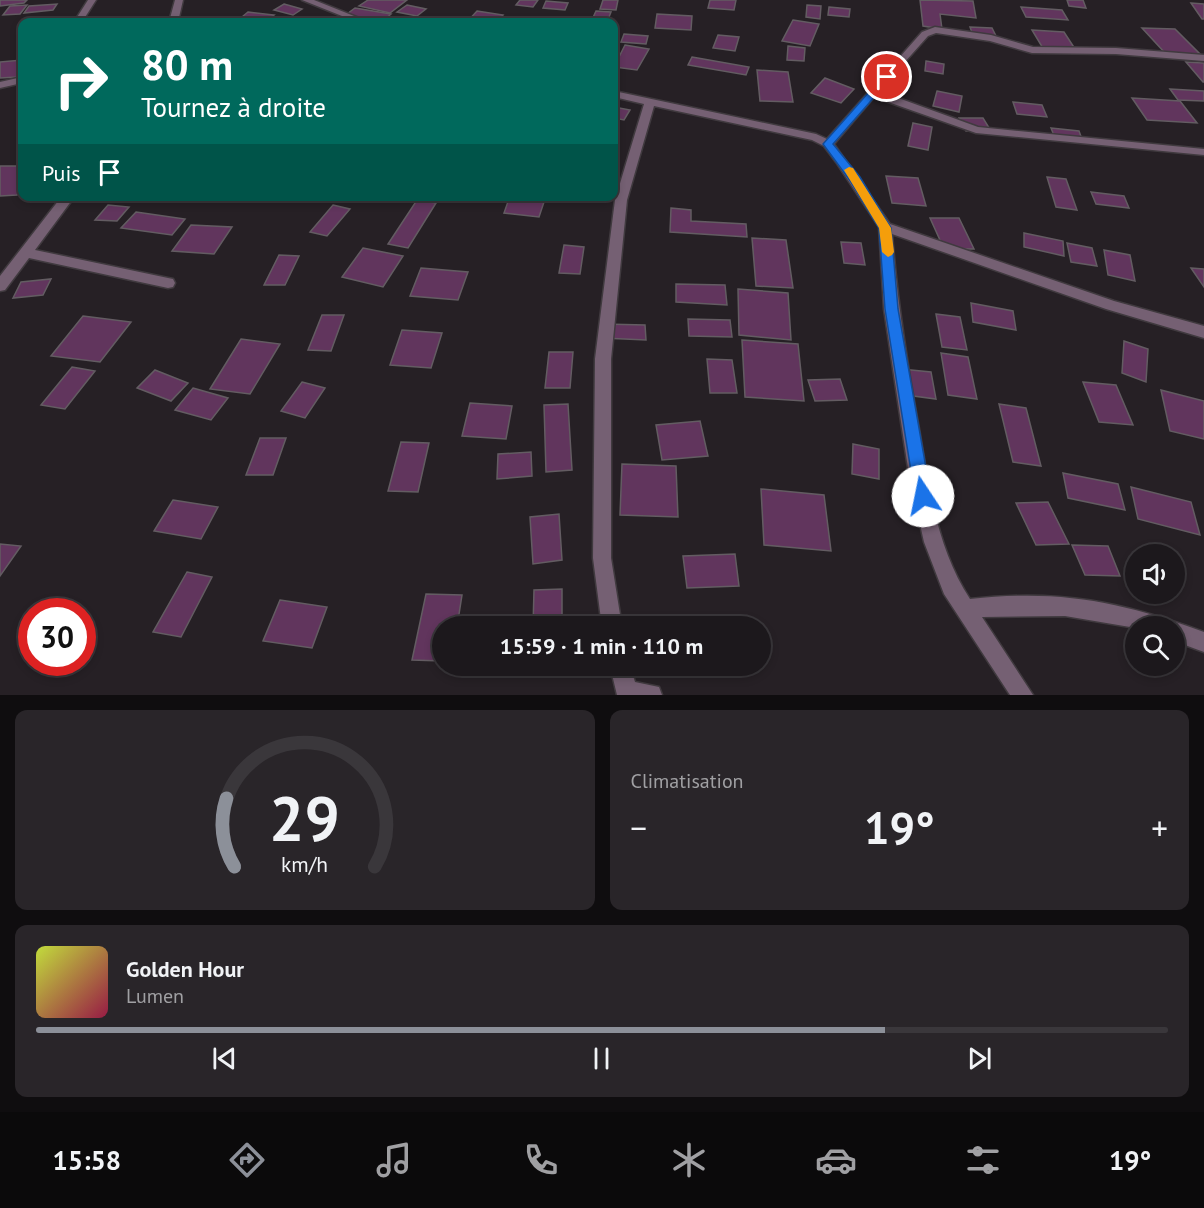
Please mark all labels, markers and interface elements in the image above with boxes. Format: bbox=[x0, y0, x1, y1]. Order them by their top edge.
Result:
text: 80 m bbox=[141, 37, 233, 92]
icon: right bbox=[42, 42, 120, 120]
pin bbox=[861, 51, 912, 102]
icon: arrive bbox=[870, 60, 903, 93]
text: Tournez à droite bbox=[141, 90, 326, 124]
icon: arrive bbox=[93, 156, 126, 189]
text: Puis bbox=[42, 159, 81, 187]
position arrow bbox=[891, 464, 955, 528]
map controls bbox=[1125, 544, 1185, 676]
button: sound bbox=[1125, 544, 1185, 604]
speed limit sign: 30 bbox=[18, 598, 96, 676]
button: search bbox=[1125, 616, 1185, 676]
text: 15:59 · 1 min · 110 m bbox=[500, 632, 703, 660]
text: Climatisation bbox=[631, 768, 744, 794]
text: 29 bbox=[269, 777, 340, 858]
text: 19° bbox=[864, 798, 935, 856]
text: − bbox=[631, 806, 647, 849]
text: + bbox=[1151, 806, 1168, 849]
text: km/h bbox=[281, 850, 328, 878]
text: Golden Hour bbox=[126, 955, 244, 983]
text: Lumen bbox=[126, 983, 184, 1009]
icon: previous bbox=[208, 1042, 241, 1075]
icon: pause bbox=[585, 1042, 618, 1075]
icon: next bbox=[963, 1042, 996, 1075]
icon: directions bbox=[226, 1139, 268, 1181]
icon: music bbox=[373, 1139, 415, 1181]
icon: phone bbox=[520, 1139, 562, 1181]
icon: climate bbox=[668, 1139, 710, 1181]
icon: car bbox=[815, 1139, 857, 1181]
icon: filters bbox=[962, 1139, 1004, 1181]
text: 15:58 bbox=[53, 1143, 121, 1177]
text: 19° bbox=[1109, 1143, 1151, 1177]

